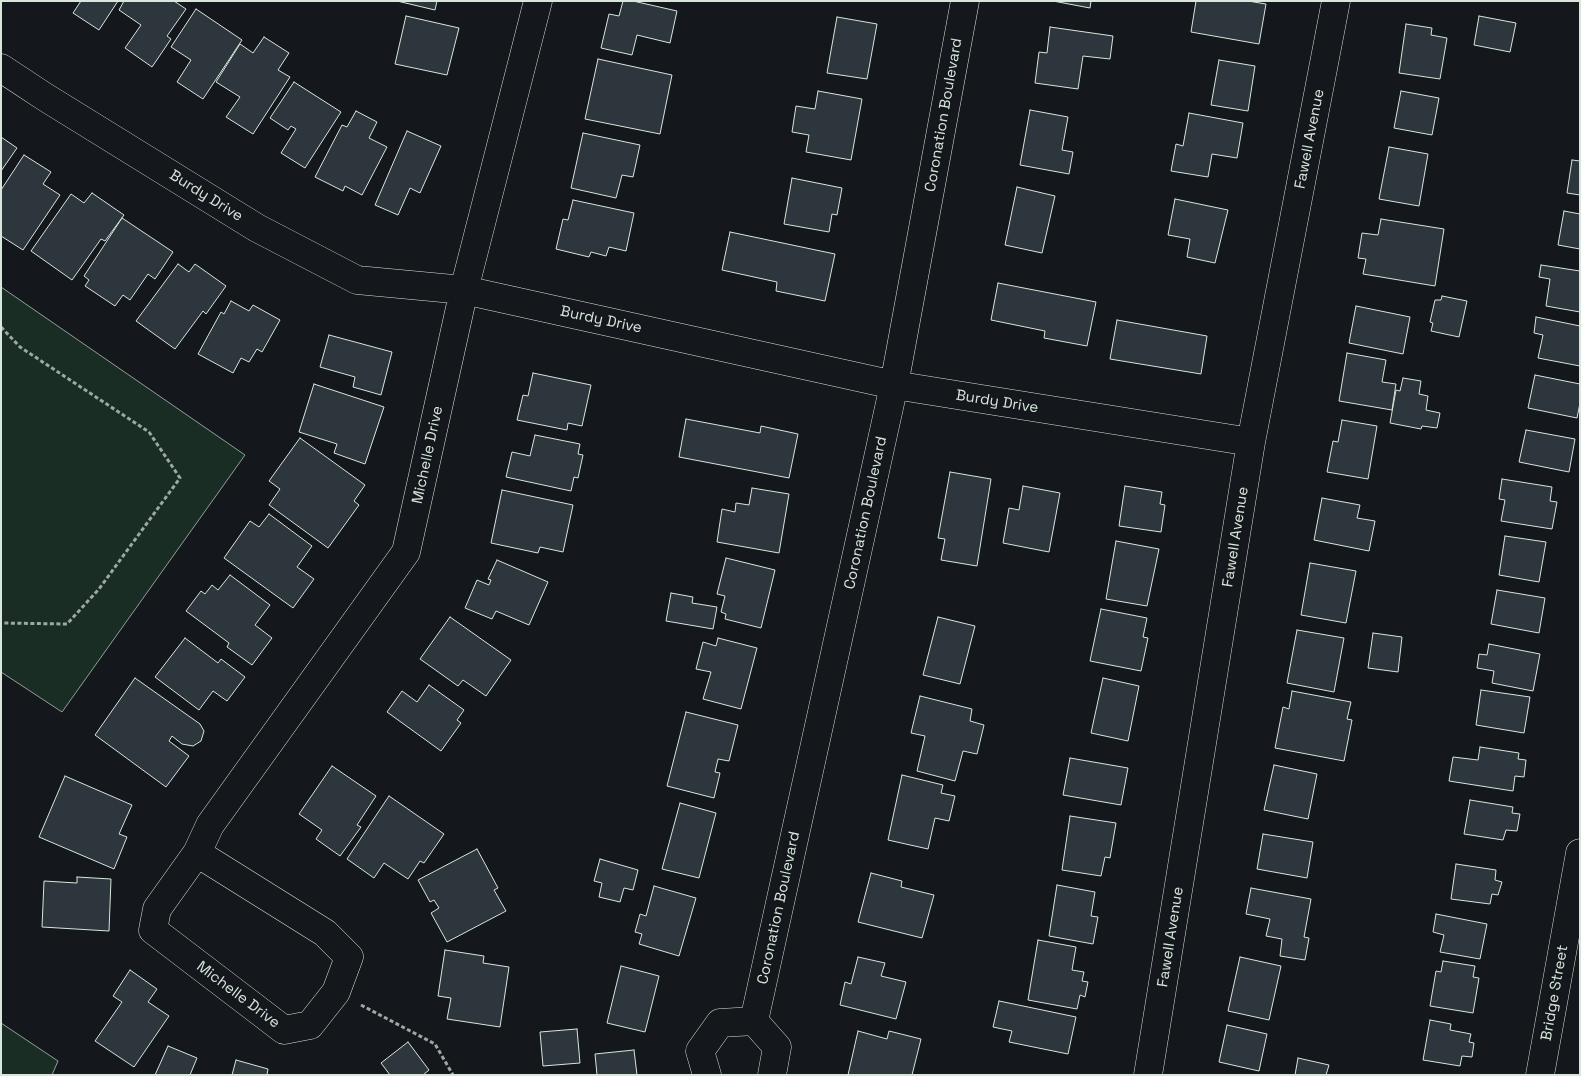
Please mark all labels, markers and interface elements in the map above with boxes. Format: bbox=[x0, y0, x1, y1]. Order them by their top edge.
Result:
street label: Coronation Boulevard bbox=[922, 37, 966, 193]
street label: Fawell Avenue bbox=[1291, 88, 1329, 190]
street label: Burdy Drive bbox=[166, 166, 246, 226]
street label: Burdy Drive bbox=[558, 303, 644, 337]
street label: Burdy Drive bbox=[955, 387, 1039, 417]
street label: Michelle Drive bbox=[409, 404, 447, 506]
street label: Coronation Boulevard bbox=[841, 435, 891, 591]
street label: Fawell Avenue bbox=[1219, 486, 1253, 588]
street label: Coronation Boulevard bbox=[754, 830, 804, 986]
street label: Fawell Avenue bbox=[1154, 886, 1188, 988]
street label: Bridge Street bbox=[1538, 944, 1572, 1042]
street label: Michelle Drive bbox=[193, 958, 283, 1032]

